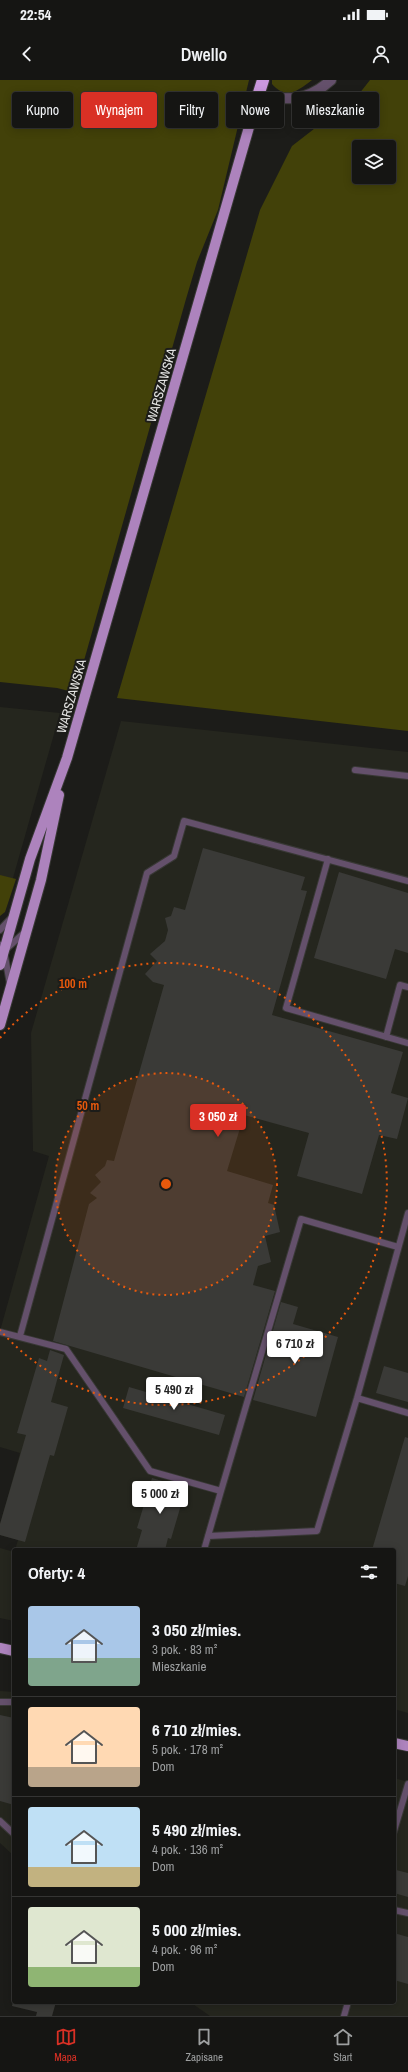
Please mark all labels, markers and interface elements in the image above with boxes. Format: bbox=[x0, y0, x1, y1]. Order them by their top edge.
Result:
text: 22:54 bbox=[20, 4, 51, 25]
text: Dwello bbox=[181, 42, 227, 67]
icon: back bbox=[16, 43, 38, 65]
icon: person bbox=[370, 43, 392, 65]
chip: Kupno bbox=[12, 92, 73, 128]
chip: Wynajem bbox=[81, 92, 157, 128]
chip: Filtry bbox=[165, 92, 218, 128]
chip: Nowe bbox=[226, 92, 284, 128]
chip: Mieszkanie bbox=[292, 92, 379, 128]
map controls bbox=[352, 140, 396, 184]
button: layers bbox=[352, 140, 396, 184]
street label: WARSZAWSKA bbox=[143, 345, 180, 424]
street label: WARSZAWSKA bbox=[53, 656, 90, 735]
text: 100 m bbox=[59, 976, 87, 992]
text: 50 m bbox=[77, 1098, 99, 1114]
pin: 3 050 zł bbox=[177, 1104, 259, 1138]
text: 3 050 zł bbox=[199, 1108, 237, 1125]
centre of rings bbox=[159, 1177, 173, 1191]
pin: 6 710 zł bbox=[254, 1331, 336, 1365]
text: 6 710 zł bbox=[276, 1335, 314, 1352]
pin: 5 490 zł bbox=[133, 1377, 215, 1411]
text: 5 490 zł bbox=[155, 1381, 193, 1398]
pin: 5 000 zł bbox=[119, 1481, 201, 1515]
text: 5 000 zł bbox=[141, 1485, 179, 1502]
text: Oferty: 4 bbox=[28, 1561, 85, 1584]
icon: filters bbox=[358, 1561, 380, 1583]
text: 3 050 zł/mies. bbox=[152, 1618, 241, 1641]
icon: home bbox=[60, 1622, 108, 1670]
text: 3 pok. · 83 m² bbox=[152, 1641, 217, 1658]
text: Mieszkanie bbox=[152, 1658, 207, 1675]
text: 6 710 zł/mies. bbox=[152, 1718, 241, 1741]
icon: home bbox=[60, 1723, 108, 1771]
text: 5 pok. · 178 m² bbox=[152, 1741, 223, 1758]
text: Dom bbox=[152, 1758, 175, 1775]
text: 5 490 zł/mies. bbox=[152, 1818, 241, 1841]
icon: home bbox=[60, 1823, 108, 1871]
text: 4 pok. · 136 m² bbox=[152, 1841, 223, 1858]
text: Dom bbox=[152, 1858, 175, 1875]
text: 5 000 zł/mies. bbox=[152, 1918, 241, 1941]
icon: home bbox=[60, 1923, 108, 1971]
text: 4 pok. · 96 m² bbox=[152, 1941, 217, 1958]
text: Dom bbox=[152, 1958, 175, 1975]
tab: Mapa bbox=[54, 2026, 77, 2064]
tab: Zapisane bbox=[185, 2026, 223, 2064]
tab: Start bbox=[332, 2026, 354, 2064]

